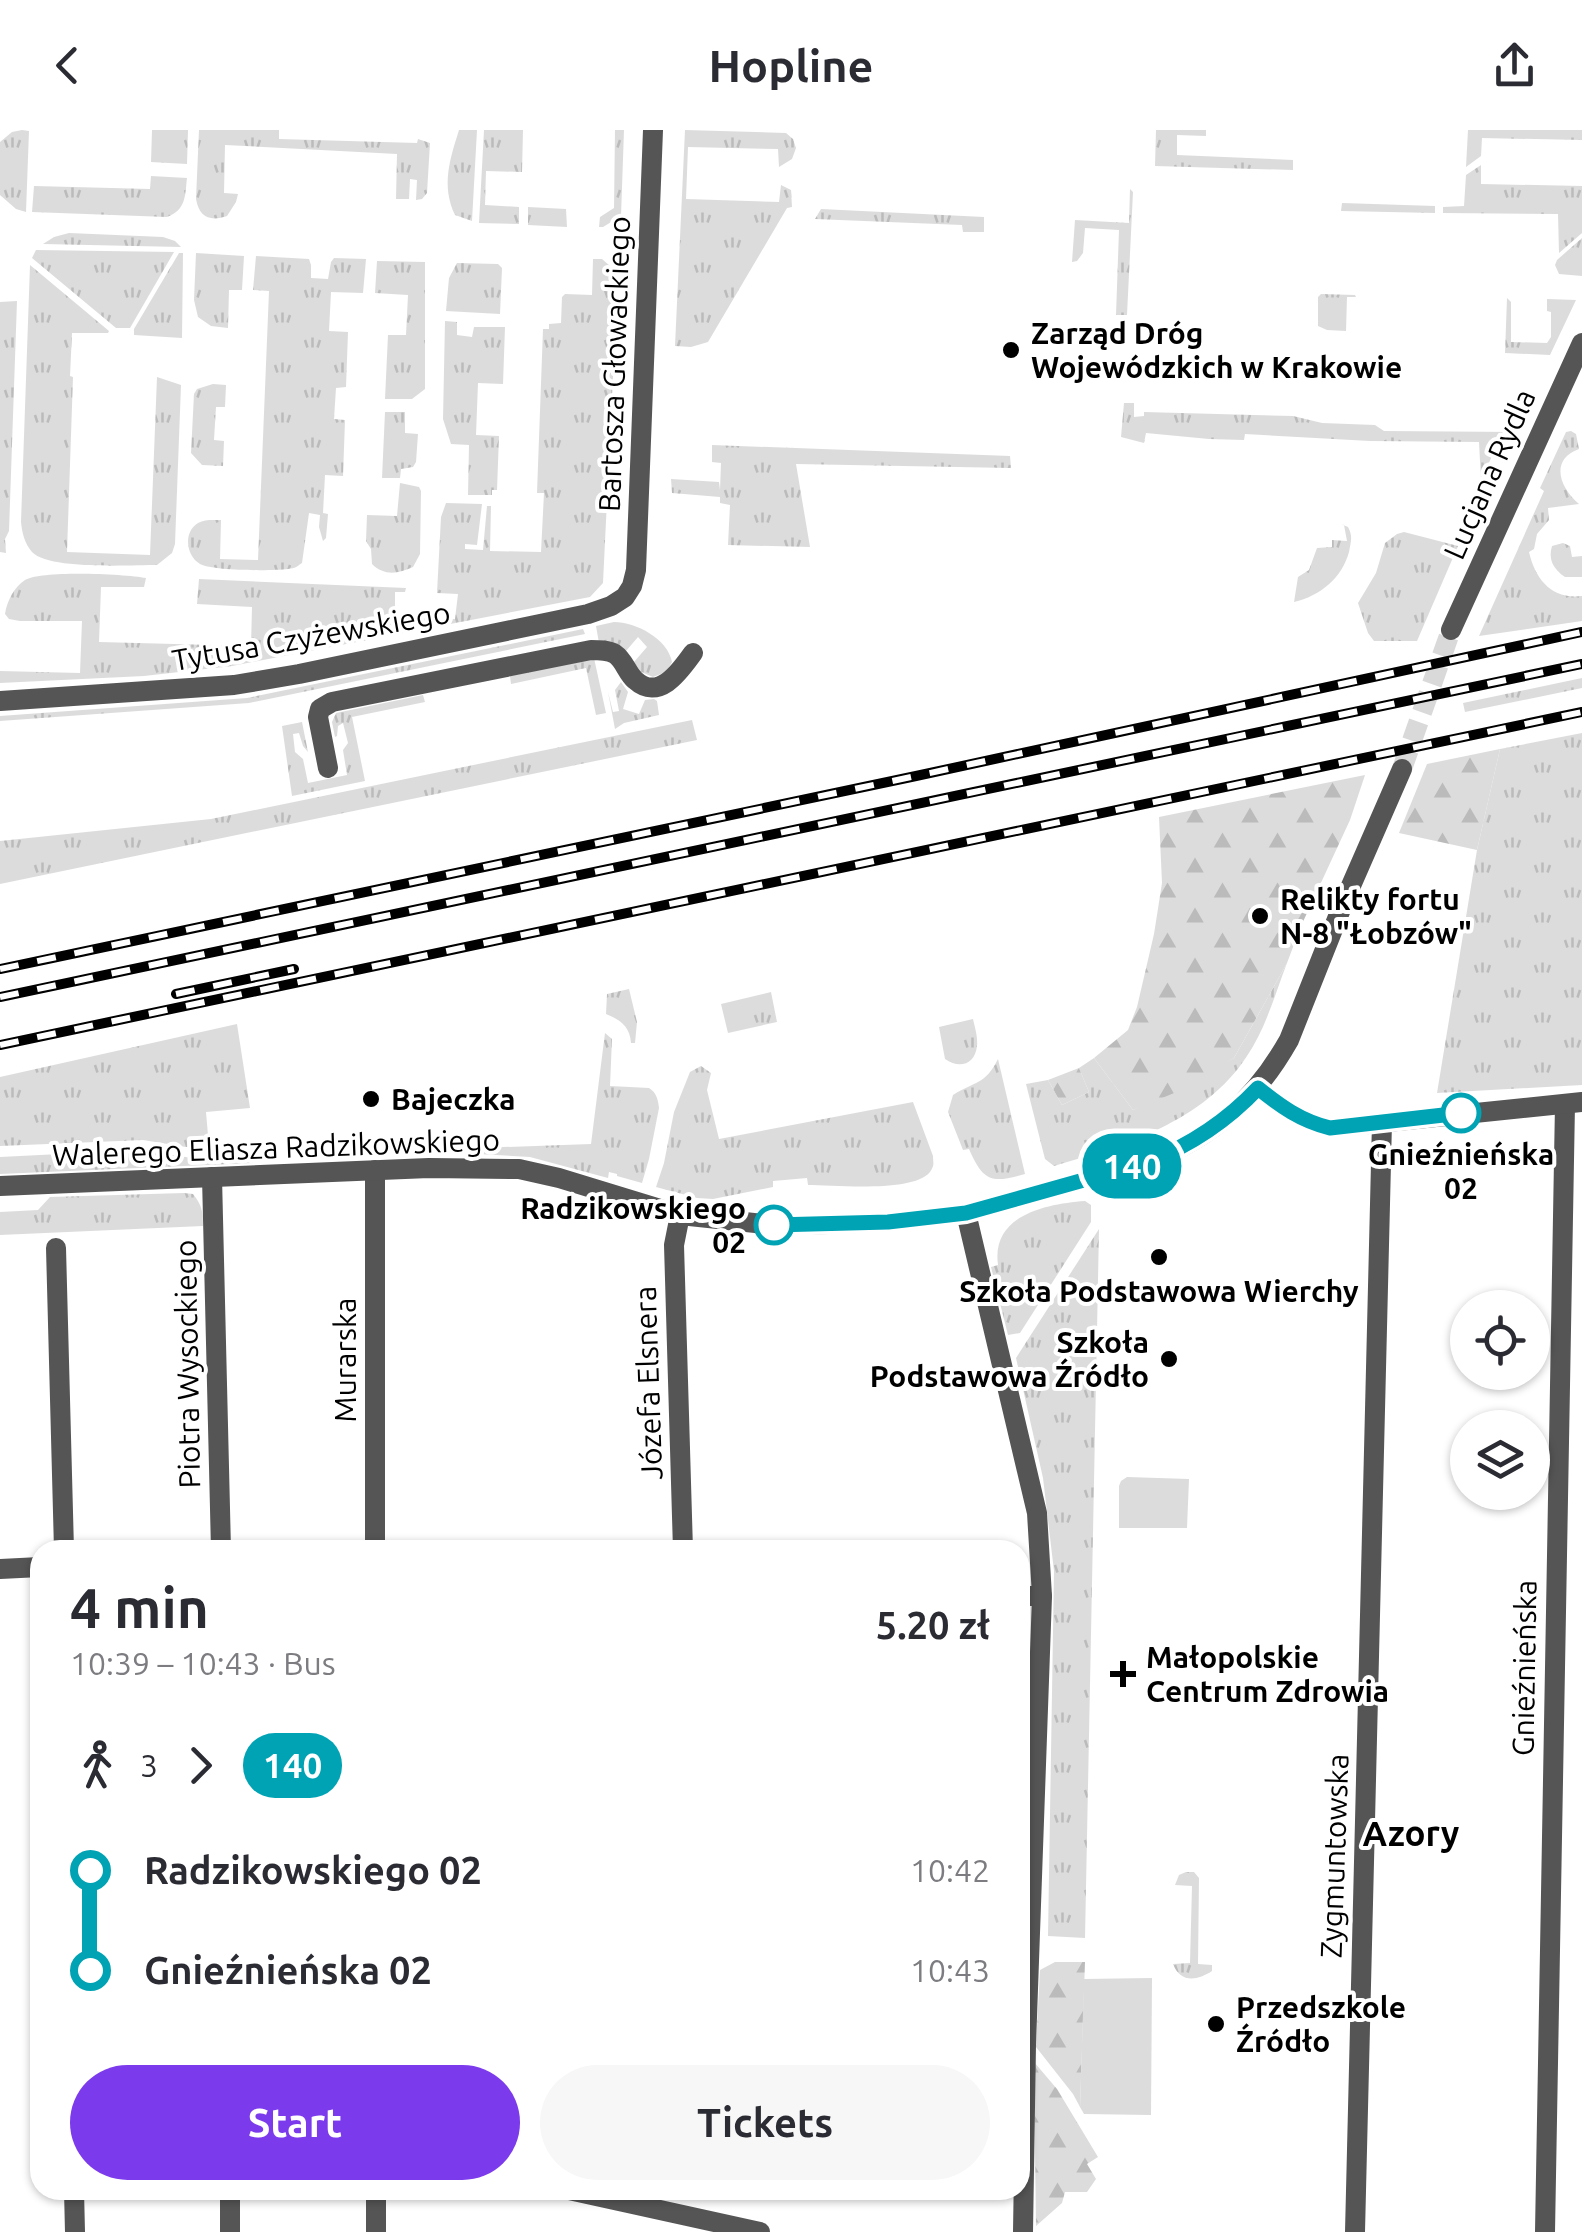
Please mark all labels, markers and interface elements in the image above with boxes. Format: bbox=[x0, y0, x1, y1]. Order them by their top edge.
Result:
icon: back bbox=[40, 38, 95, 93]
icon: share bbox=[1487, 38, 1542, 93]
text: Hopline bbox=[708, 40, 874, 91]
street label: Bartosza Głowackiego bbox=[592, 216, 636, 512]
place label: Zarząd Dróg Wojewódzkich w Krakowie bbox=[1031, 316, 1402, 384]
marker: Zarząd Dróg Wojewódzkich w Krakowie bbox=[1000, 339, 1022, 361]
street label: Lucjana Rydla bbox=[1436, 384, 1542, 564]
street label: Tytusa Czyżewskiego bbox=[169, 595, 453, 677]
place label: Relikty fortu N-8 "Łobzów" bbox=[1280, 882, 1472, 950]
marker: Relikty fortu N-8 "Łobzów" bbox=[1249, 905, 1271, 927]
place label: Bajeczka bbox=[391, 1082, 516, 1116]
marker: Bajeczka bbox=[360, 1088, 382, 1110]
marker: Gnieźnieńska 02 bbox=[1442, 1094, 1480, 1132]
street label: Walerego Eliasza Radzikowskiego bbox=[52, 1122, 500, 1172]
line badge: 140 bbox=[1074, 1134, 1190, 1198]
place label: Gnieźnieńska 02 bbox=[1368, 1137, 1554, 1205]
text: 140 bbox=[1102, 1146, 1162, 1186]
place label: Radzikowskiego 02 bbox=[520, 1191, 746, 1259]
marker: Radzikowskiego 02 bbox=[755, 1206, 793, 1244]
street label: Piotra Wysockiego bbox=[168, 1239, 206, 1489]
marker: Szkoła Podstawowa Wierchy bbox=[1148, 1246, 1170, 1268]
place label: Szkoła Podstawowa Wierchy bbox=[959, 1274, 1359, 1308]
street label: Józefa Elsnera bbox=[628, 1285, 668, 1481]
map controls bbox=[1450, 1290, 1550, 1510]
button: locate bbox=[1450, 1290, 1550, 1390]
street label: Murarska bbox=[328, 1298, 362, 1422]
place label: Szkoła Podstawowa Źródło bbox=[870, 1325, 1149, 1393]
marker: Szkoła Podstawowa Źródło bbox=[1158, 1348, 1180, 1370]
button: layers bbox=[1450, 1410, 1550, 1510]
text: 4 min bbox=[70, 1577, 209, 1638]
street label: Gnieźnieńska bbox=[1505, 1580, 1543, 1756]
text: 5.20 zł bbox=[876, 1604, 990, 1646]
place label: Małopolskie Centrum Zdrowia bbox=[1146, 1640, 1389, 1708]
text: 10:39 – 10:43 · Bus bbox=[70, 1645, 336, 1681]
marker: Małopolskie Centrum Zdrowia bbox=[1110, 1661, 1136, 1687]
icon: walk bbox=[70, 1738, 125, 1793]
icon: forward bbox=[173, 1738, 228, 1793]
text: 140 bbox=[263, 1745, 322, 1785]
text: 3 bbox=[140, 1747, 158, 1783]
street label: Zygmuntowska bbox=[1313, 1753, 1355, 1959]
district label: Azory bbox=[1363, 1813, 1460, 1853]
text: Radzikowskiego 02 bbox=[144, 1849, 482, 1891]
text: 10:42 bbox=[910, 1852, 990, 1888]
text: Gnieźnieńska 02 bbox=[144, 1949, 432, 1991]
text: 10:43 bbox=[910, 1952, 990, 1988]
place label: Przedszkole Źródło bbox=[1236, 1990, 1406, 2058]
marker: Przedszkole Źródło bbox=[1205, 2013, 1227, 2035]
button: Start bbox=[70, 2065, 520, 2180]
button: Tickets bbox=[540, 2065, 990, 2180]

